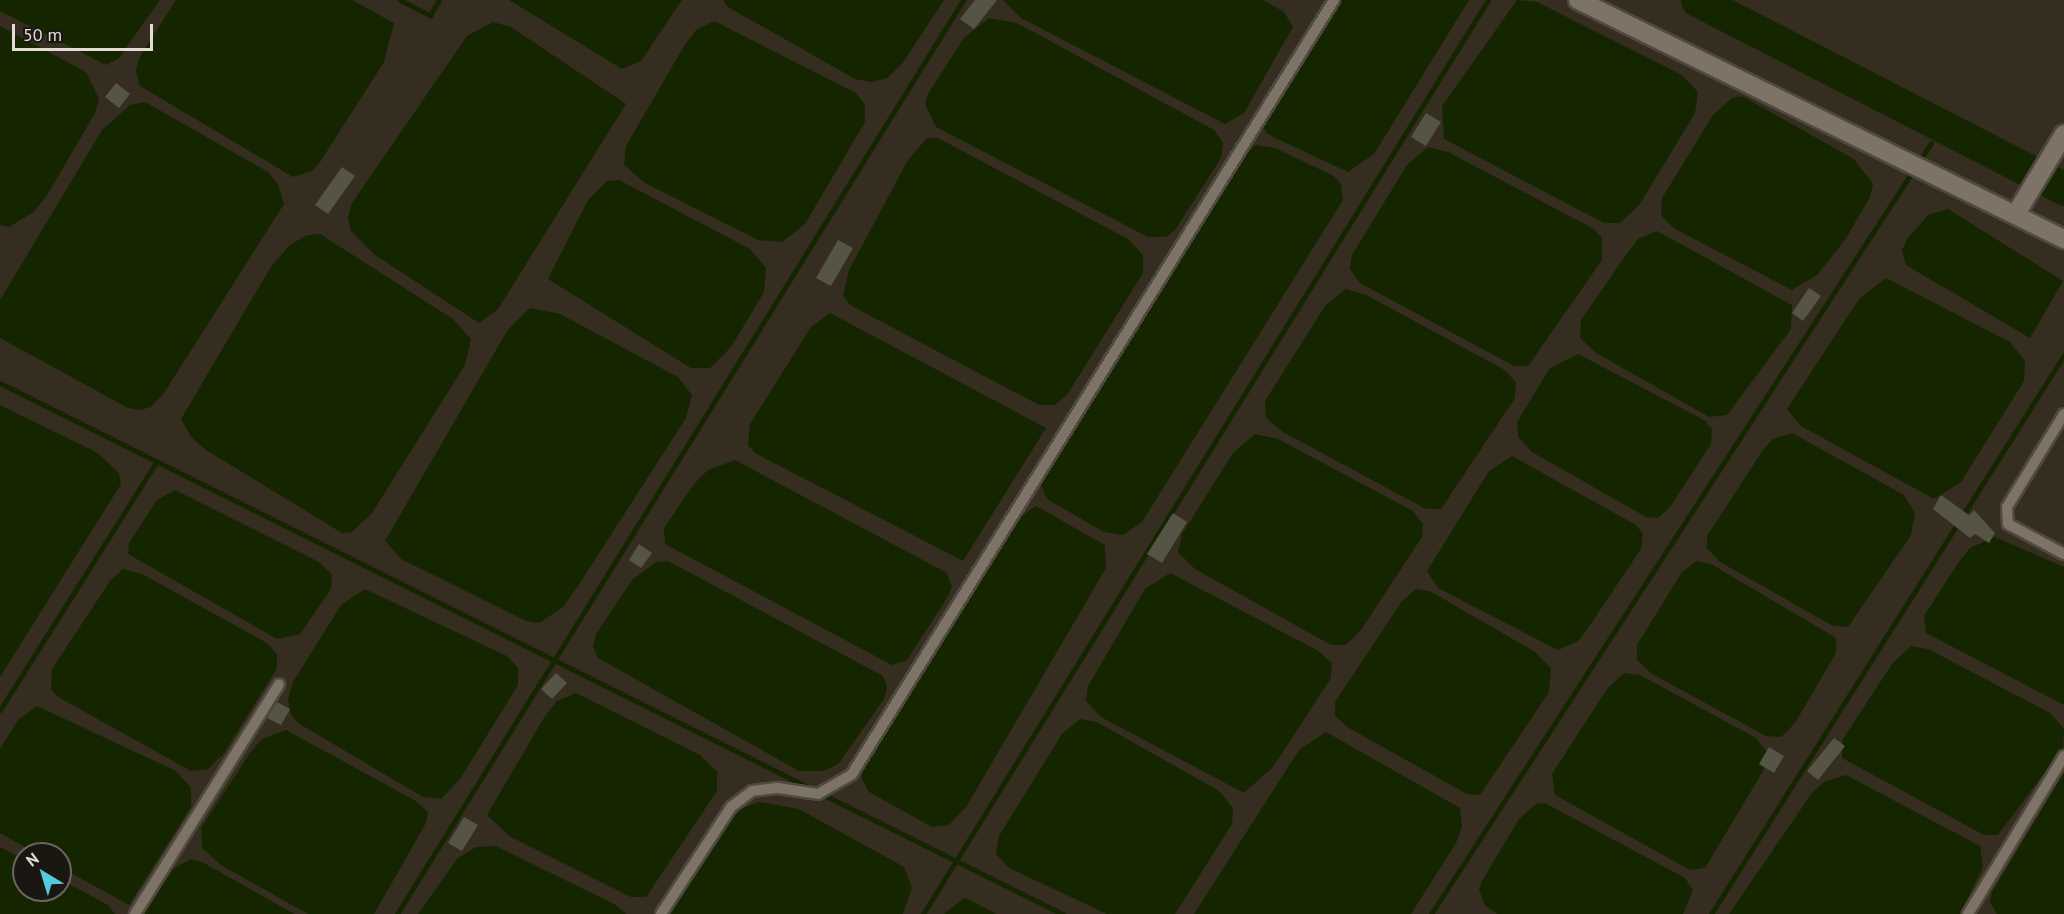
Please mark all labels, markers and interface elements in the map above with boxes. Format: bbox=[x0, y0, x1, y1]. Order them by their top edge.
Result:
scale bar bbox=[15, 12, 156, 50]
text: 50 m bbox=[23, 23, 62, 46]
north arrow bbox=[12, 842, 72, 902]
text: N bbox=[22, 848, 42, 871]

